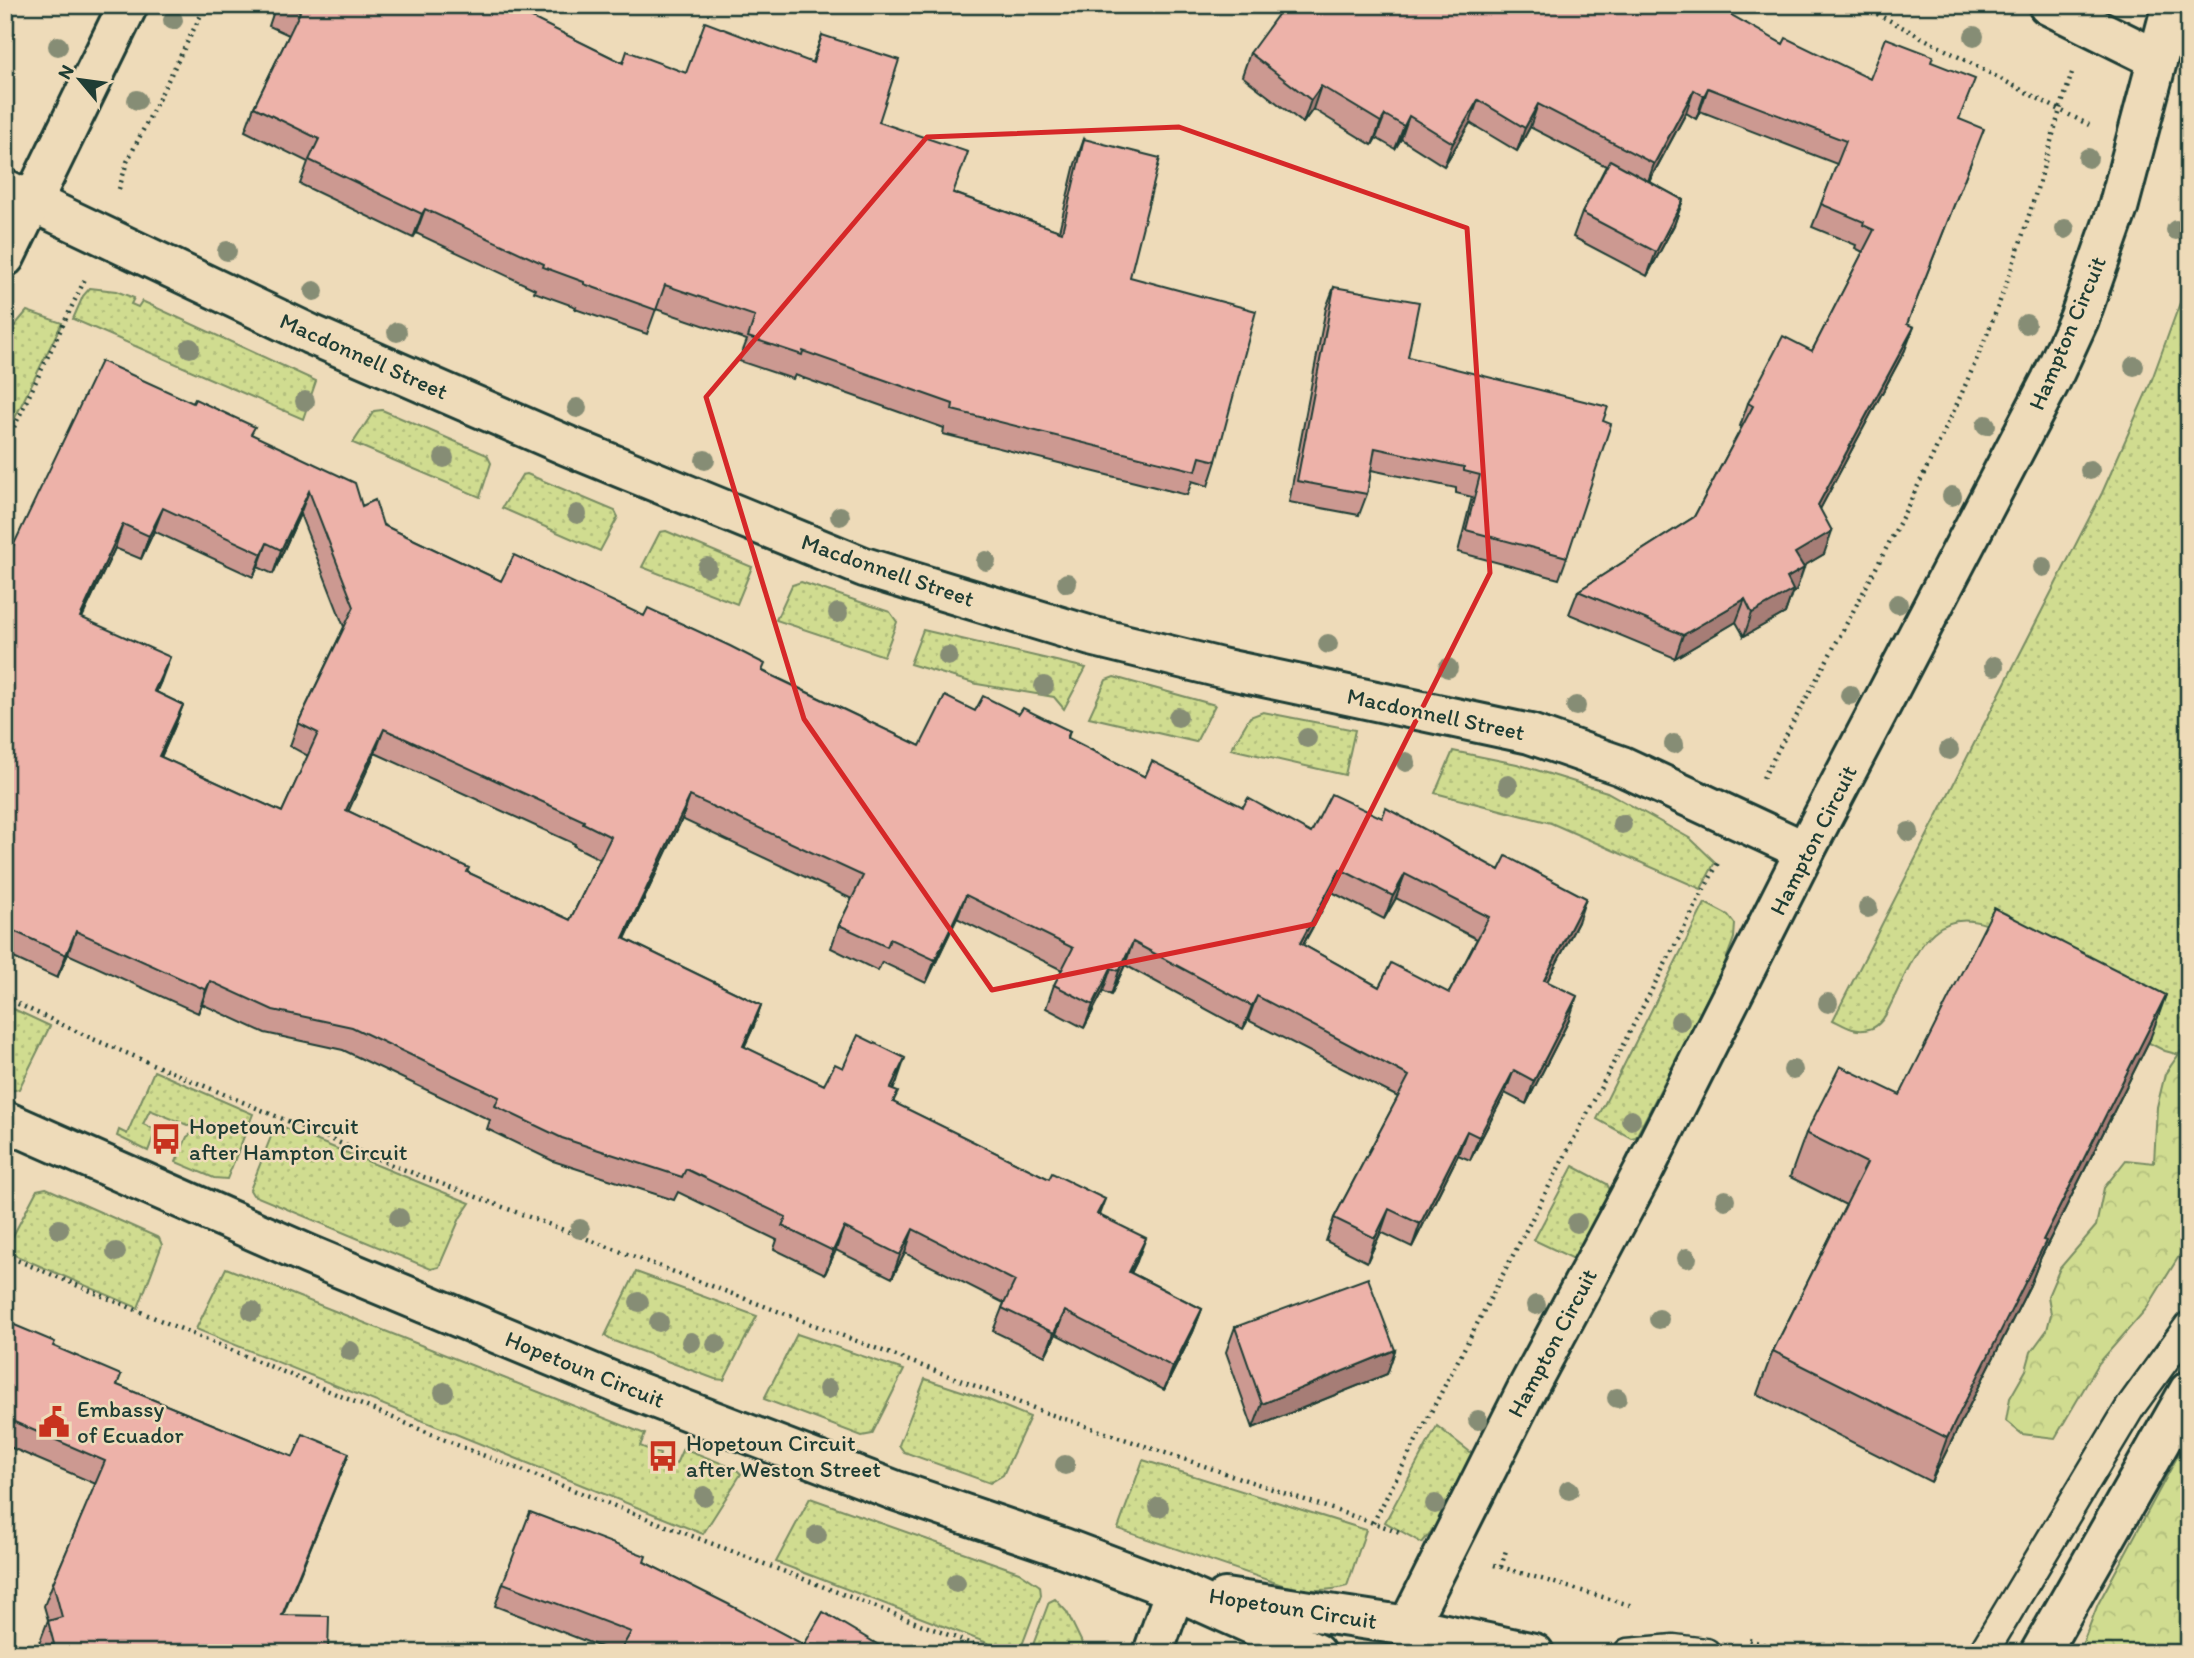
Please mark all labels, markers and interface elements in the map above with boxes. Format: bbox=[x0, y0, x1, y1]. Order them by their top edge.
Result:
north arrow bbox=[46, 46, 116, 116]
text: N bbox=[52, 61, 79, 83]
street label: Hampton Circuit bbox=[2022, 252, 2112, 414]
street label: Macdonnell Street bbox=[276, 306, 453, 406]
street label: Macdonnell Street bbox=[798, 527, 978, 613]
street label: Macdonnell Street bbox=[1345, 681, 1528, 747]
street label: Hampton Circuit bbox=[1763, 760, 1863, 920]
place label: Hopetoun Circuit after Hampton Circuit bbox=[189, 1112, 408, 1166]
bus stop icon: Hopetoun Circuit after Hampton Circuit bbox=[149, 1122, 183, 1156]
street label: Hampton Circuit bbox=[1501, 1264, 1603, 1422]
street label: Hopetoun Circuit bbox=[501, 1324, 669, 1414]
place label: Embassy of Ecuador bbox=[77, 1395, 184, 1449]
public building icon: Embassy of Ecuador bbox=[37, 1405, 71, 1439]
place label: Hopetoun Circuit after Weston Street bbox=[686, 1429, 881, 1483]
bus stop icon: Hopetoun Circuit after Weston Street bbox=[646, 1439, 680, 1473]
street label: Hopetoun Circuit bbox=[1207, 1581, 1379, 1635]

